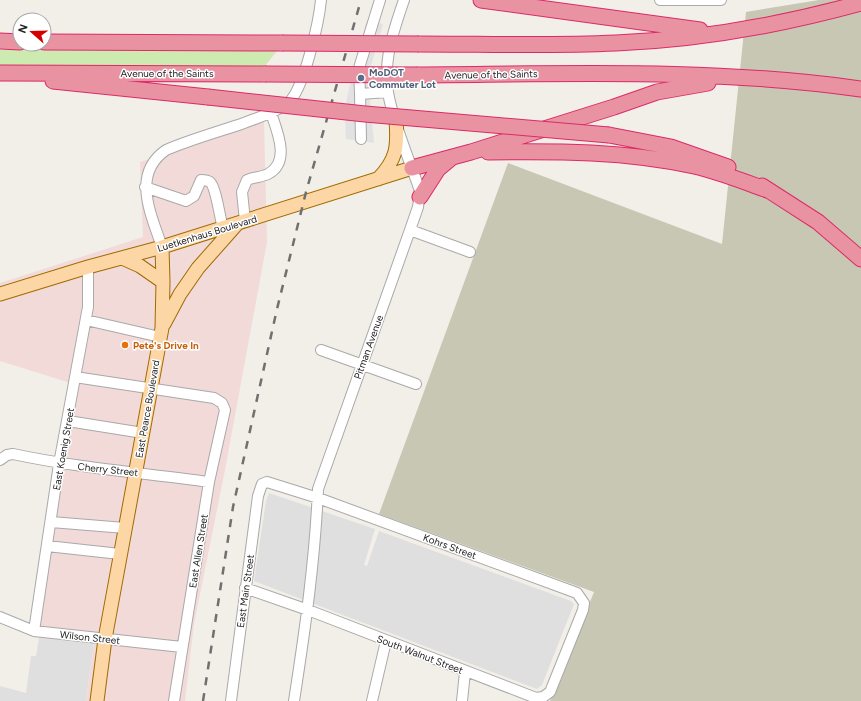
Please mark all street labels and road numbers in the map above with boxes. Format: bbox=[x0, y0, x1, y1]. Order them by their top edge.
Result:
street label: Avenue of the Saints bbox=[120, 67, 214, 80]
street label: Avenue of the Saints bbox=[444, 67, 538, 82]
street label: Luetkenhaus Boulevard bbox=[156, 212, 259, 255]
street label: Pitman Avenue bbox=[351, 313, 386, 381]
street label: East Pearce Boulevard bbox=[132, 359, 163, 459]
street label: East Koenig Street bbox=[50, 407, 77, 491]
street label: Cherry Street bbox=[77, 460, 139, 479]
street label: East Allen Street bbox=[186, 513, 211, 589]
street label: Kohrs Street bbox=[421, 531, 479, 562]
street label: East Main Street bbox=[234, 553, 257, 629]
street label: Wilson Street bbox=[59, 628, 121, 647]
street label: South Walnut Street bbox=[375, 632, 465, 677]

